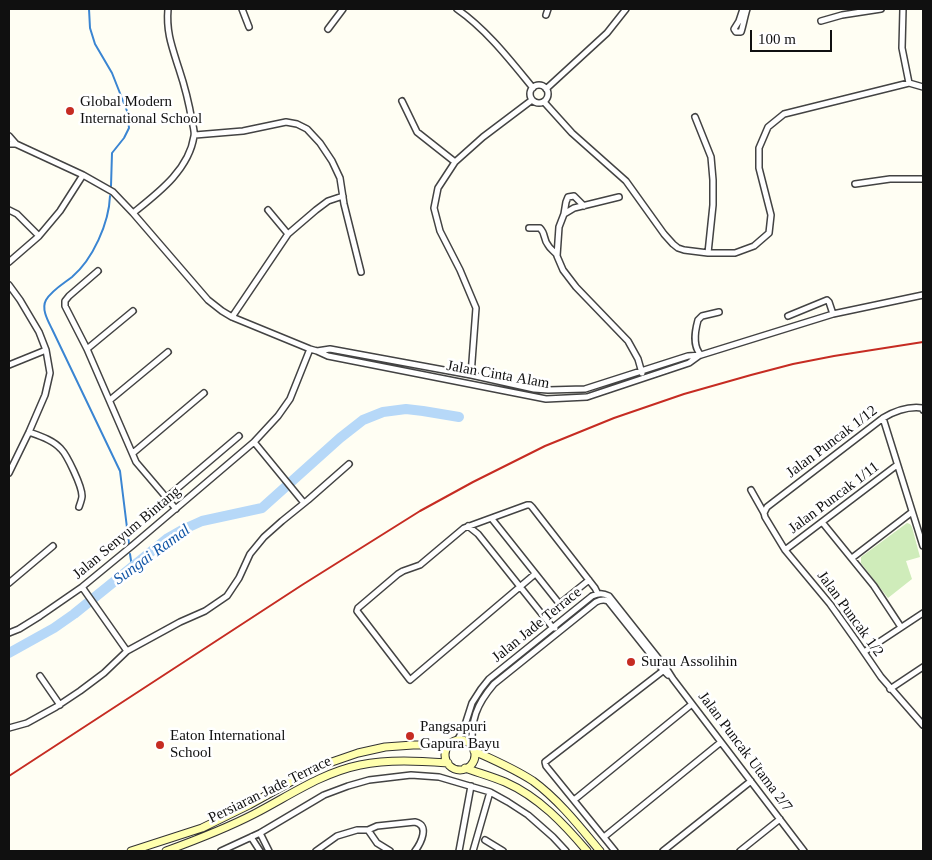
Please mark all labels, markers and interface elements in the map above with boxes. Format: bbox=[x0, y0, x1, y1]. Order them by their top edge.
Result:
scale bar bbox=[752, 20, 834, 52]
text: 100 m bbox=[758, 31, 796, 47]
place label: Global Modern International School bbox=[80, 93, 202, 128]
marker: Global Modern International School bbox=[64, 105, 76, 117]
street label: Jalan Cinta Alam bbox=[445, 357, 551, 393]
street label: Jalan Puncak 1/12 bbox=[783, 402, 881, 482]
street label: Jalan Puncak 1/11 bbox=[785, 458, 883, 538]
street label: Jalan Senyum Bintang bbox=[70, 483, 184, 583]
water label: Sungai Ramal bbox=[110, 521, 194, 589]
street label: Jalan Puncak 1/2 bbox=[813, 568, 887, 660]
street label: Jalan Jade Terrace bbox=[489, 583, 585, 667]
place label: Surau Assolihin bbox=[641, 653, 737, 671]
marker: Surau Assolihin bbox=[625, 656, 637, 668]
street label: Jalan Puncak Utama 2/7 bbox=[694, 689, 796, 815]
place label: Pangsapuri Gapura Bayu bbox=[420, 718, 500, 753]
place label: Eaton International School bbox=[170, 727, 285, 762]
marker: Pangsapuri Gapura Bayu bbox=[404, 730, 416, 742]
marker: Eaton International School bbox=[154, 739, 166, 751]
street label: Persiaran Jade Terrace bbox=[206, 752, 334, 828]

